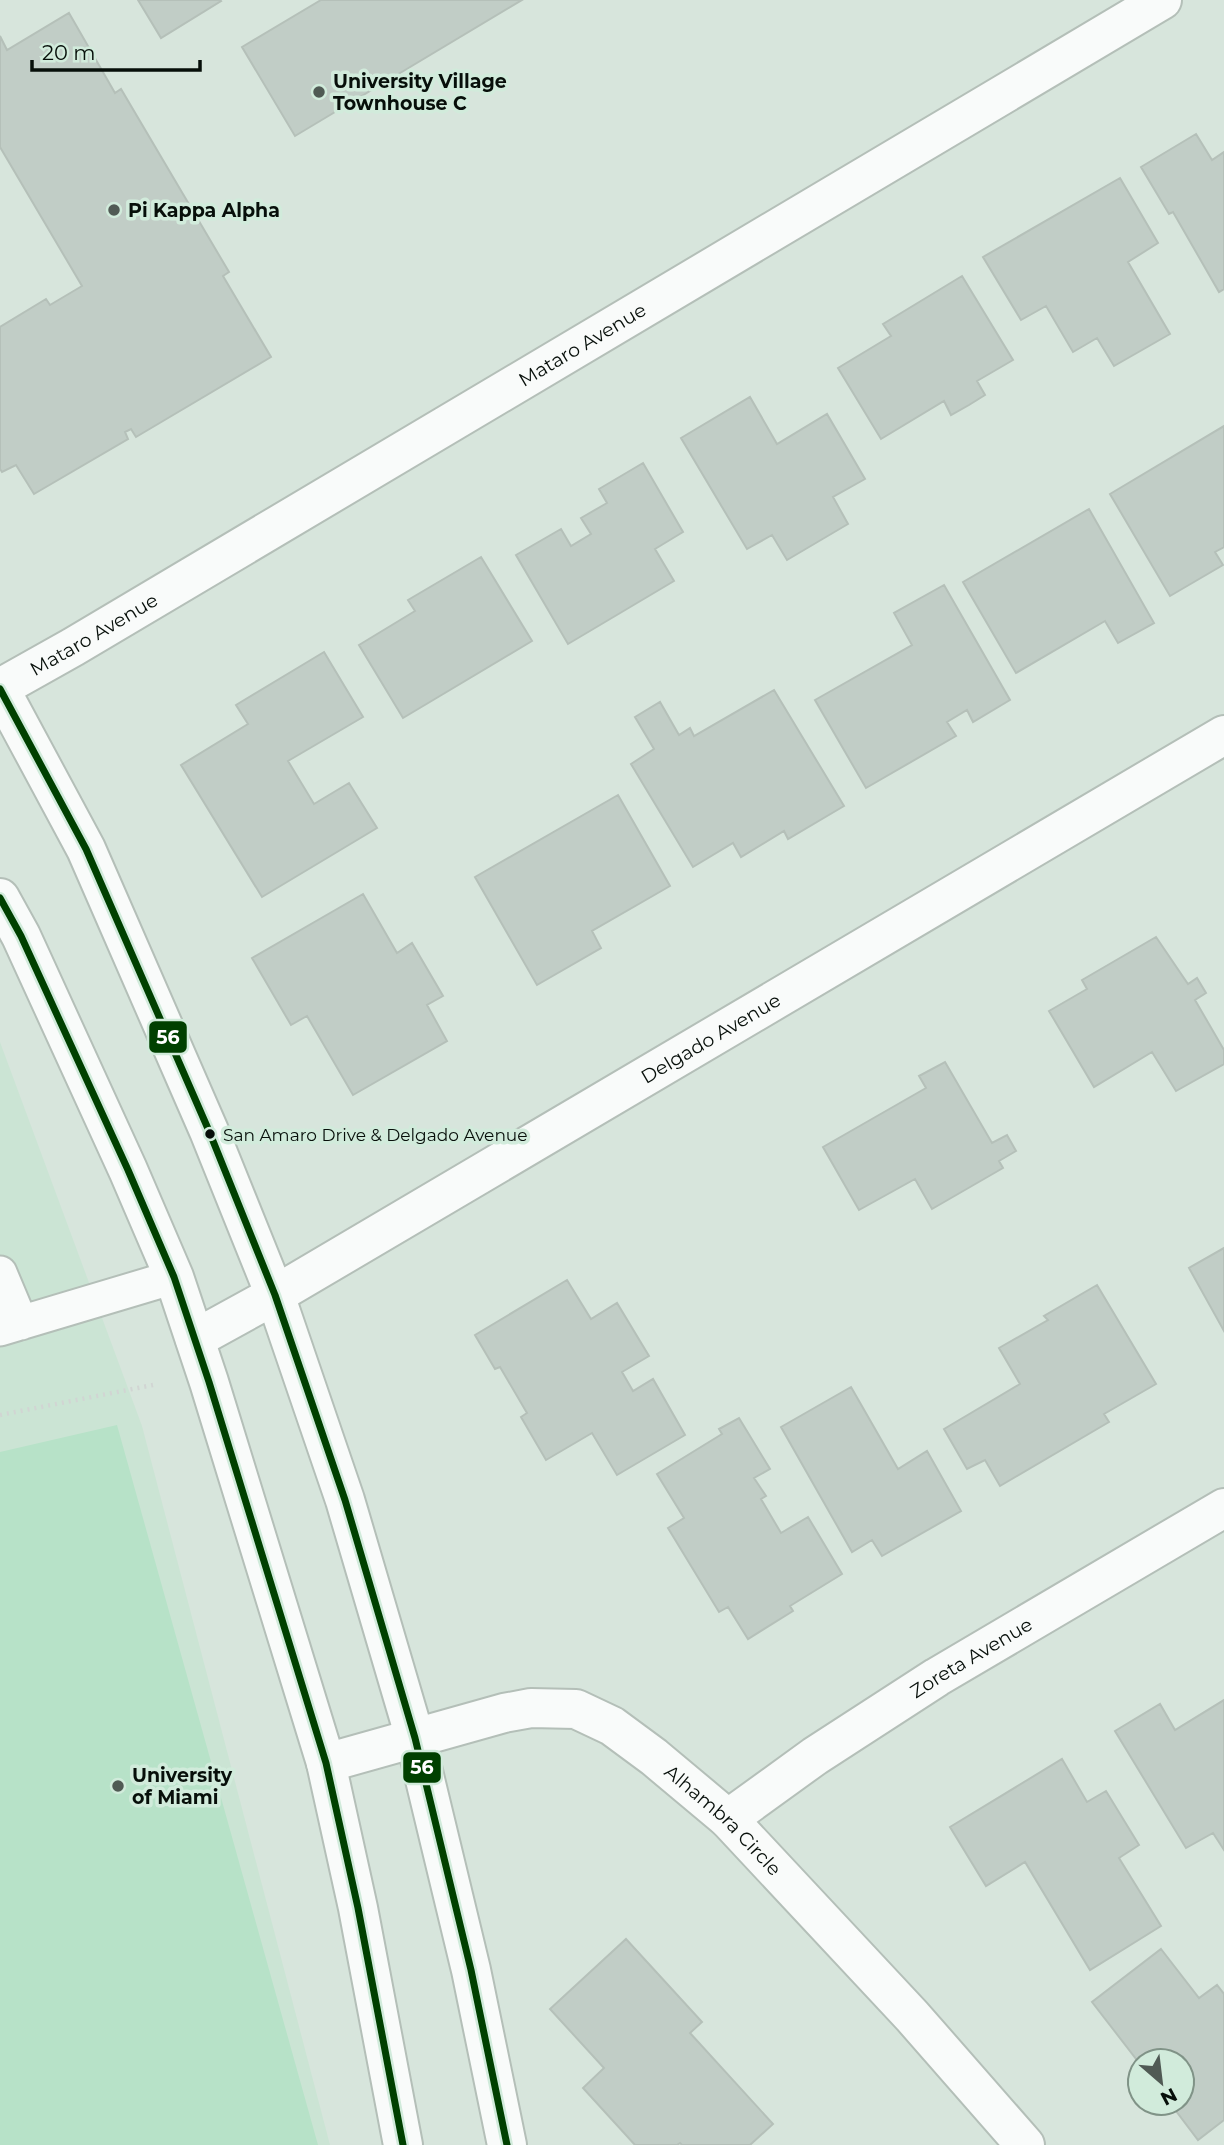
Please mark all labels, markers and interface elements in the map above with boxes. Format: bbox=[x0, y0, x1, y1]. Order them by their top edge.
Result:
scale bar bbox=[32, 28, 200, 72]
text: 20 m bbox=[42, 40, 96, 65]
place label: University Village Townhouse C bbox=[333, 70, 507, 115]
marker: University Village Townhouse C bbox=[311, 84, 327, 100]
place label: Pi Kappa Alpha bbox=[128, 199, 280, 222]
marker: Pi Kappa Alpha bbox=[106, 202, 122, 218]
street label: Mataro Avenue bbox=[515, 298, 650, 392]
street label: Mataro Avenue bbox=[26, 588, 162, 681]
street label: Delgado Avenue bbox=[637, 988, 785, 1089]
line badge: 56 bbox=[148, 1020, 188, 1054]
text: 56 bbox=[156, 1026, 180, 1049]
place label: San Amaro Drive & Delgado Avenue bbox=[223, 1125, 528, 1145]
marker: San Amaro Drive & Delgado Avenue bbox=[203, 1127, 217, 1141]
street label: Zoreta Avenue bbox=[906, 1613, 1036, 1703]
line badge: 56 bbox=[402, 1751, 442, 1784]
text: 56 bbox=[410, 1756, 434, 1779]
street label: Alhambra Circle bbox=[660, 1760, 786, 1881]
place label: University of Miami bbox=[132, 1764, 233, 1809]
marker: University of Miami bbox=[110, 1778, 126, 1794]
north arrow bbox=[1126, 2047, 1196, 2117]
text: N bbox=[1157, 2083, 1181, 2110]

